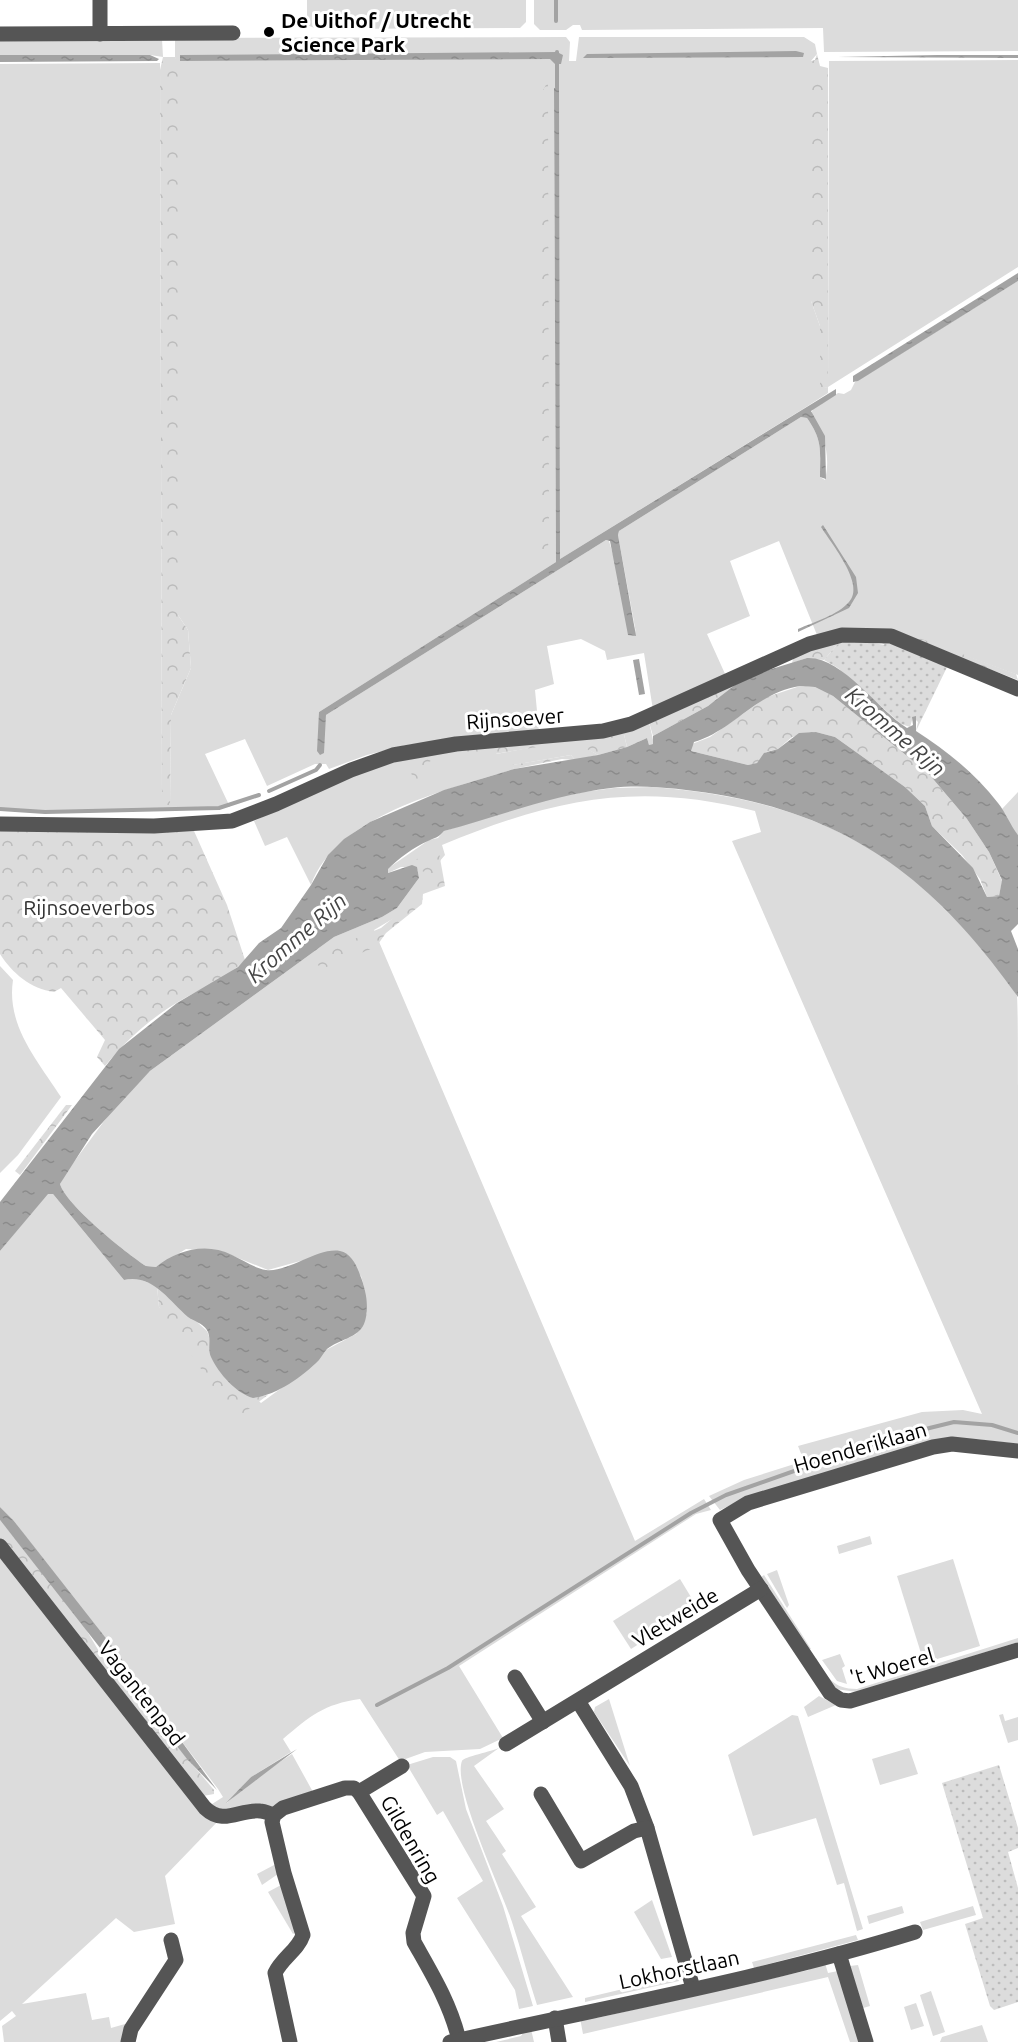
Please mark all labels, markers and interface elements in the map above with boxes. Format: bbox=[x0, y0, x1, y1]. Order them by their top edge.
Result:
place label: De Uithof / Utrecht Science Park bbox=[281, 8, 471, 56]
marker: De Uithof / Utrecht Science Park bbox=[262, 25, 276, 39]
water label: Kromme Rijn bbox=[841, 681, 951, 781]
street label: Rijnsoever bbox=[465, 703, 565, 733]
water label: Kromme Rijn bbox=[241, 887, 351, 987]
park label: Rijnsoeverbos bbox=[23, 895, 155, 919]
street label: Hoenderiklaan bbox=[791, 1417, 929, 1477]
street label: Vletweide bbox=[628, 1582, 722, 1652]
street label: Vagantenpad bbox=[94, 1636, 190, 1750]
street label: 't Woerel bbox=[847, 1643, 937, 1689]
street label: Gildenring bbox=[376, 1791, 446, 1887]
street label: Lokhorstlaan bbox=[617, 1945, 741, 1993]

